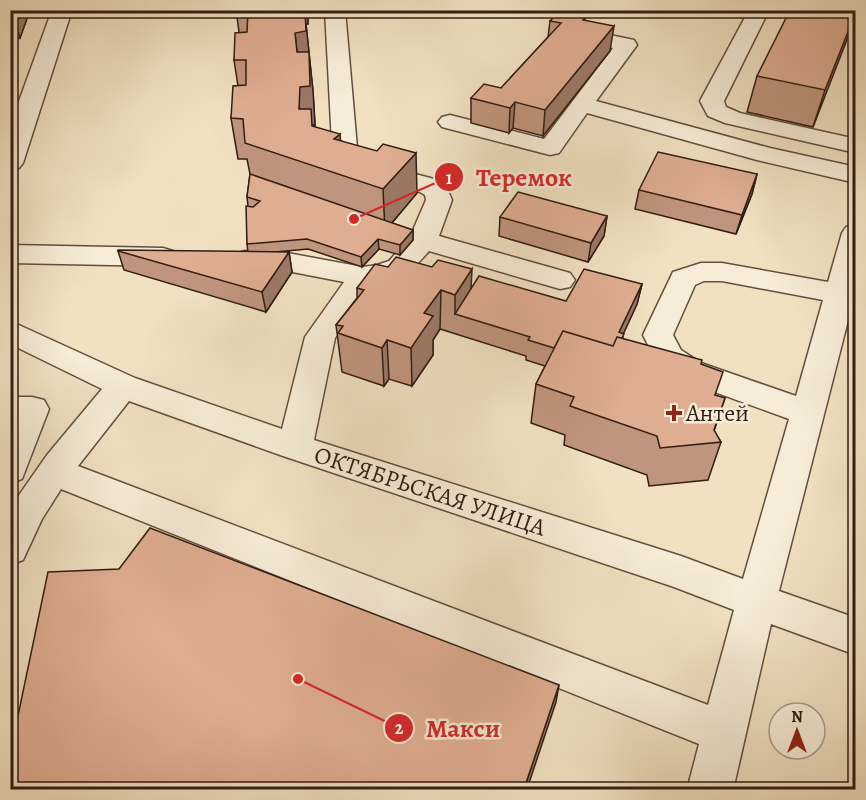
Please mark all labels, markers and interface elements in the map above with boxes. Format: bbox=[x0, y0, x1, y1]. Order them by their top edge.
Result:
callout: Теремок bbox=[434, 155, 584, 199]
text: Теремок bbox=[476, 160, 572, 195]
text: 1 bbox=[446, 166, 453, 190]
place label: Антей bbox=[685, 397, 749, 429]
marker: Антей bbox=[667, 406, 681, 420]
street label: ОКТЯБРЬСКАЯ УЛИЦА bbox=[310, 438, 551, 544]
north arrow bbox=[767, 701, 827, 761]
callout: Макси bbox=[384, 706, 512, 750]
text: N bbox=[791, 706, 803, 728]
text: Макси bbox=[426, 711, 500, 746]
text: 2 bbox=[395, 716, 404, 740]

